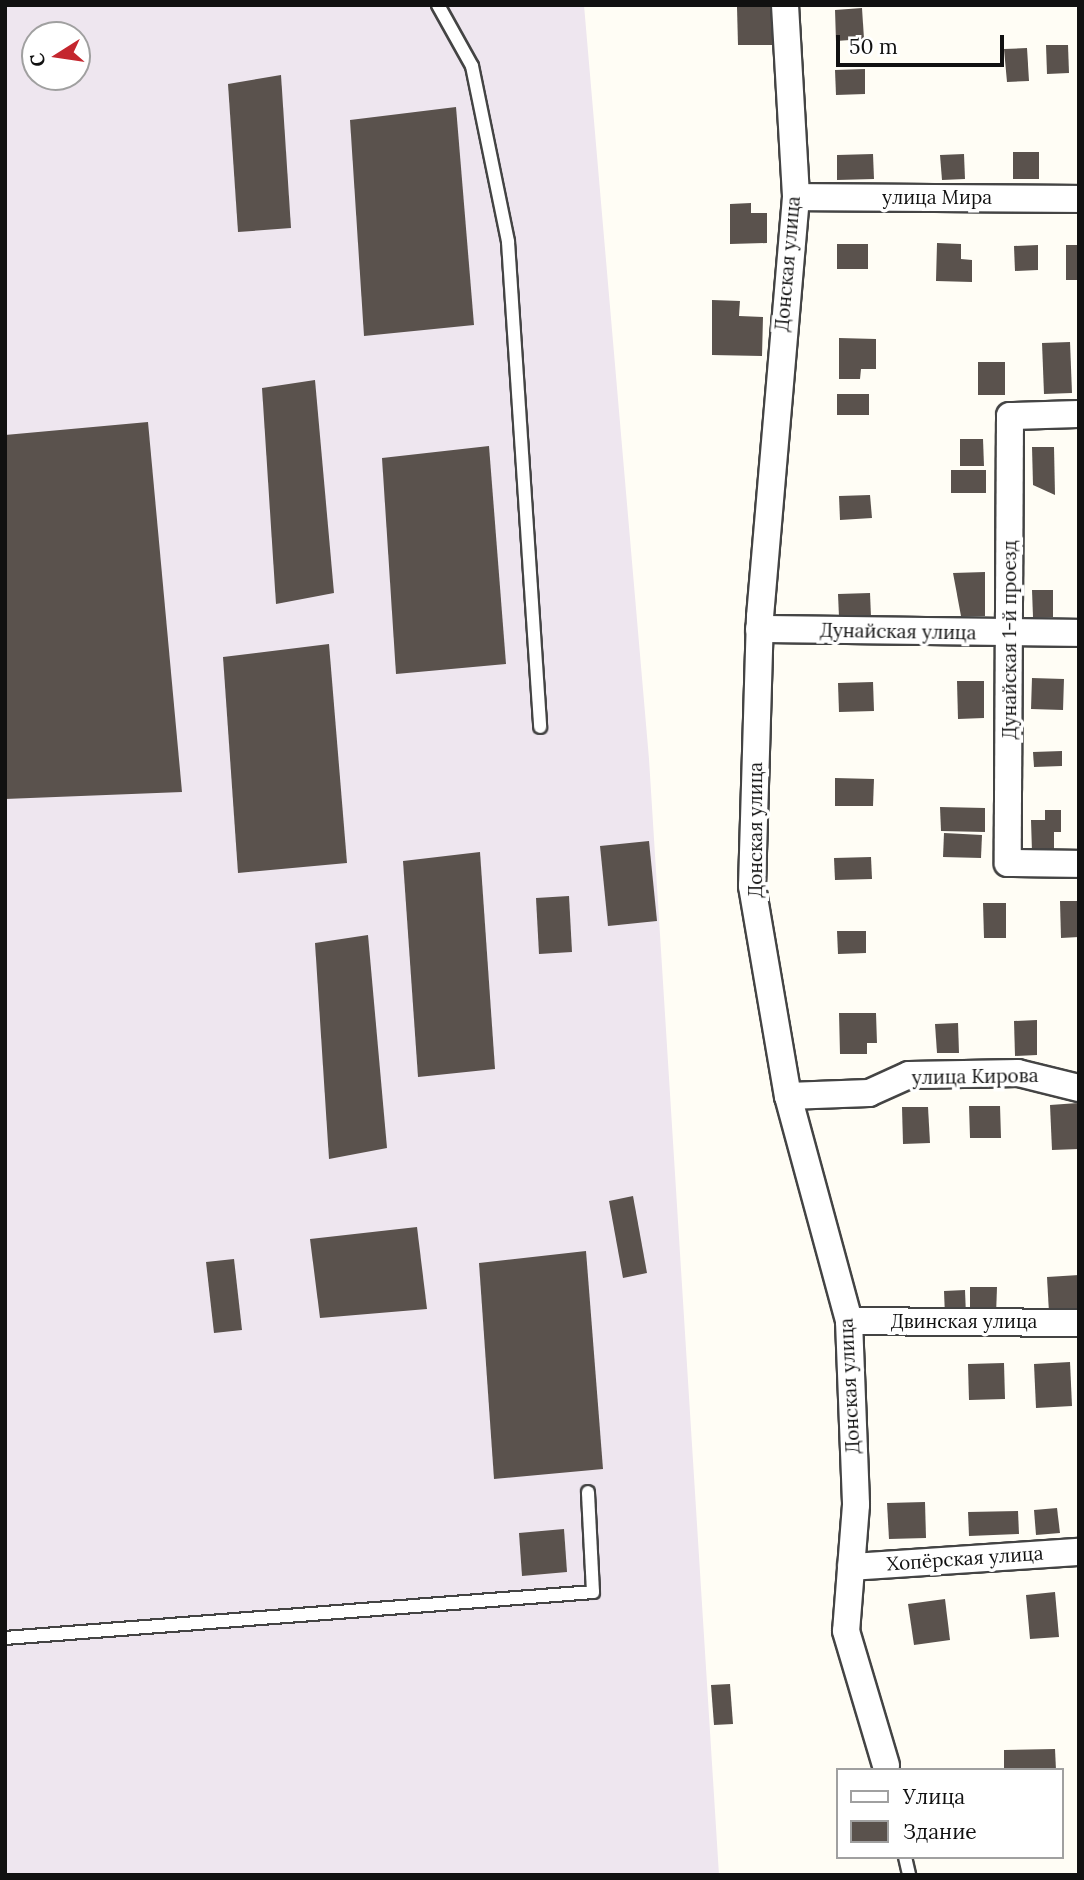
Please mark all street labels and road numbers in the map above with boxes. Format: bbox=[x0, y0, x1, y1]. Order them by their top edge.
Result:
street label: улица Мира bbox=[882, 187, 992, 209]
street label: Донская улица bbox=[771, 195, 805, 333]
street label: Дунайская 1-й проезд bbox=[999, 540, 1021, 740]
street label: Дунайская улица bbox=[819, 619, 977, 645]
street label: Донская улица bbox=[745, 762, 767, 898]
street label: улица Кирова bbox=[911, 1064, 1039, 1090]
street label: Двинская улица bbox=[891, 1311, 1037, 1333]
street label: Донская улица bbox=[835, 1317, 865, 1455]
street label: Хопёрская улица bbox=[886, 1542, 1044, 1576]

